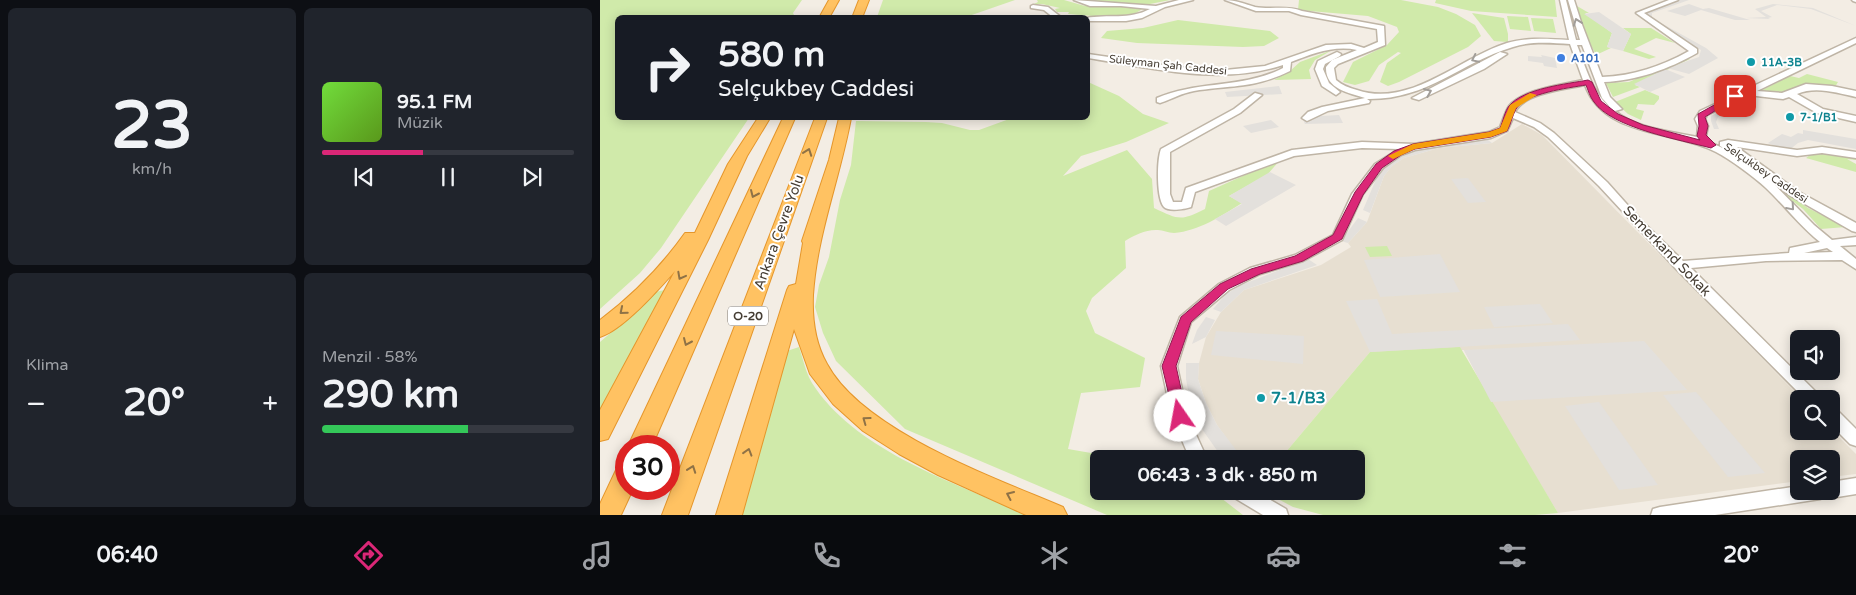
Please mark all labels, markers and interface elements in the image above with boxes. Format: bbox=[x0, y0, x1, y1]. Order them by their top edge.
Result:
one-way arrow bbox=[1573, 18, 1584, 27]
text: 580 m bbox=[718, 34, 825, 76]
icon: right bbox=[635, 35, 700, 100]
street label: Süleyman Şah Caddesi bbox=[1108, 52, 1228, 78]
marker: A101 bbox=[1555, 52, 1567, 64]
place label: A101 bbox=[1571, 52, 1600, 65]
one-way arrow bbox=[1471, 53, 1480, 64]
marker: 11A-3B bbox=[1745, 56, 1757, 68]
place label: 11A-3B bbox=[1761, 56, 1802, 69]
pin bbox=[1714, 75, 1756, 117]
text: Selçukbey Caddesi bbox=[718, 76, 914, 102]
icon: arrive bbox=[1721, 82, 1749, 110]
text: 23 bbox=[111, 87, 193, 166]
one-way arrow bbox=[1423, 88, 1432, 99]
text: 95.1 FM bbox=[397, 91, 472, 113]
marker: 7-1/B1 bbox=[1784, 111, 1796, 123]
place label: 7-1/B1 bbox=[1800, 111, 1838, 124]
text: Müzik bbox=[397, 113, 443, 133]
street label: Selçukbey Caddesi bbox=[1722, 140, 1810, 206]
one-way arrow bbox=[802, 148, 812, 157]
text: km/h bbox=[132, 159, 172, 179]
icon: previous bbox=[350, 163, 378, 191]
icon: pause bbox=[434, 163, 462, 191]
icon: next bbox=[518, 163, 546, 191]
street label: Ankara Çevre Yolu bbox=[750, 172, 808, 292]
one-way arrow bbox=[750, 189, 760, 198]
one-way arrow bbox=[1785, 201, 1794, 210]
street label: Semerkand Sokak bbox=[1619, 202, 1715, 300]
one-way arrow bbox=[677, 271, 687, 280]
one-way arrow bbox=[620, 306, 629, 315]
road number: O-20 bbox=[728, 306, 768, 326]
map controls bbox=[1790, 330, 1840, 500]
button: sound bbox=[1790, 330, 1840, 380]
one-way arrow bbox=[683, 337, 693, 346]
text: Menzil · 58% bbox=[322, 347, 418, 367]
text: Klima bbox=[26, 355, 68, 375]
text: 290 km bbox=[322, 372, 459, 418]
text: 20° bbox=[123, 380, 185, 426]
text: − bbox=[26, 387, 46, 421]
text: + bbox=[262, 387, 278, 421]
place label: 7-1/B3 bbox=[1271, 388, 1326, 408]
position arrow bbox=[1153, 389, 1205, 441]
button: search bbox=[1790, 390, 1840, 440]
marker: 7-1/B3 bbox=[1255, 392, 1267, 404]
one-way arrow bbox=[862, 417, 872, 426]
speed limit sign: 30 bbox=[615, 435, 680, 500]
one-way arrow bbox=[743, 448, 753, 456]
button: layers bbox=[1790, 450, 1840, 500]
text: 06:43 · 3 dk · 850 m bbox=[1138, 464, 1317, 486]
one-way arrow bbox=[686, 466, 696, 474]
one-way arrow bbox=[1006, 491, 1015, 502]
icon: directions bbox=[351, 538, 386, 573]
icon: music bbox=[580, 538, 615, 573]
icon: phone bbox=[809, 538, 844, 573]
icon: climate bbox=[1037, 538, 1072, 573]
icon: car bbox=[1266, 538, 1301, 573]
icon: filters bbox=[1495, 538, 1530, 573]
text: 06:40 bbox=[97, 542, 158, 568]
text: 20° bbox=[1723, 542, 1759, 568]

